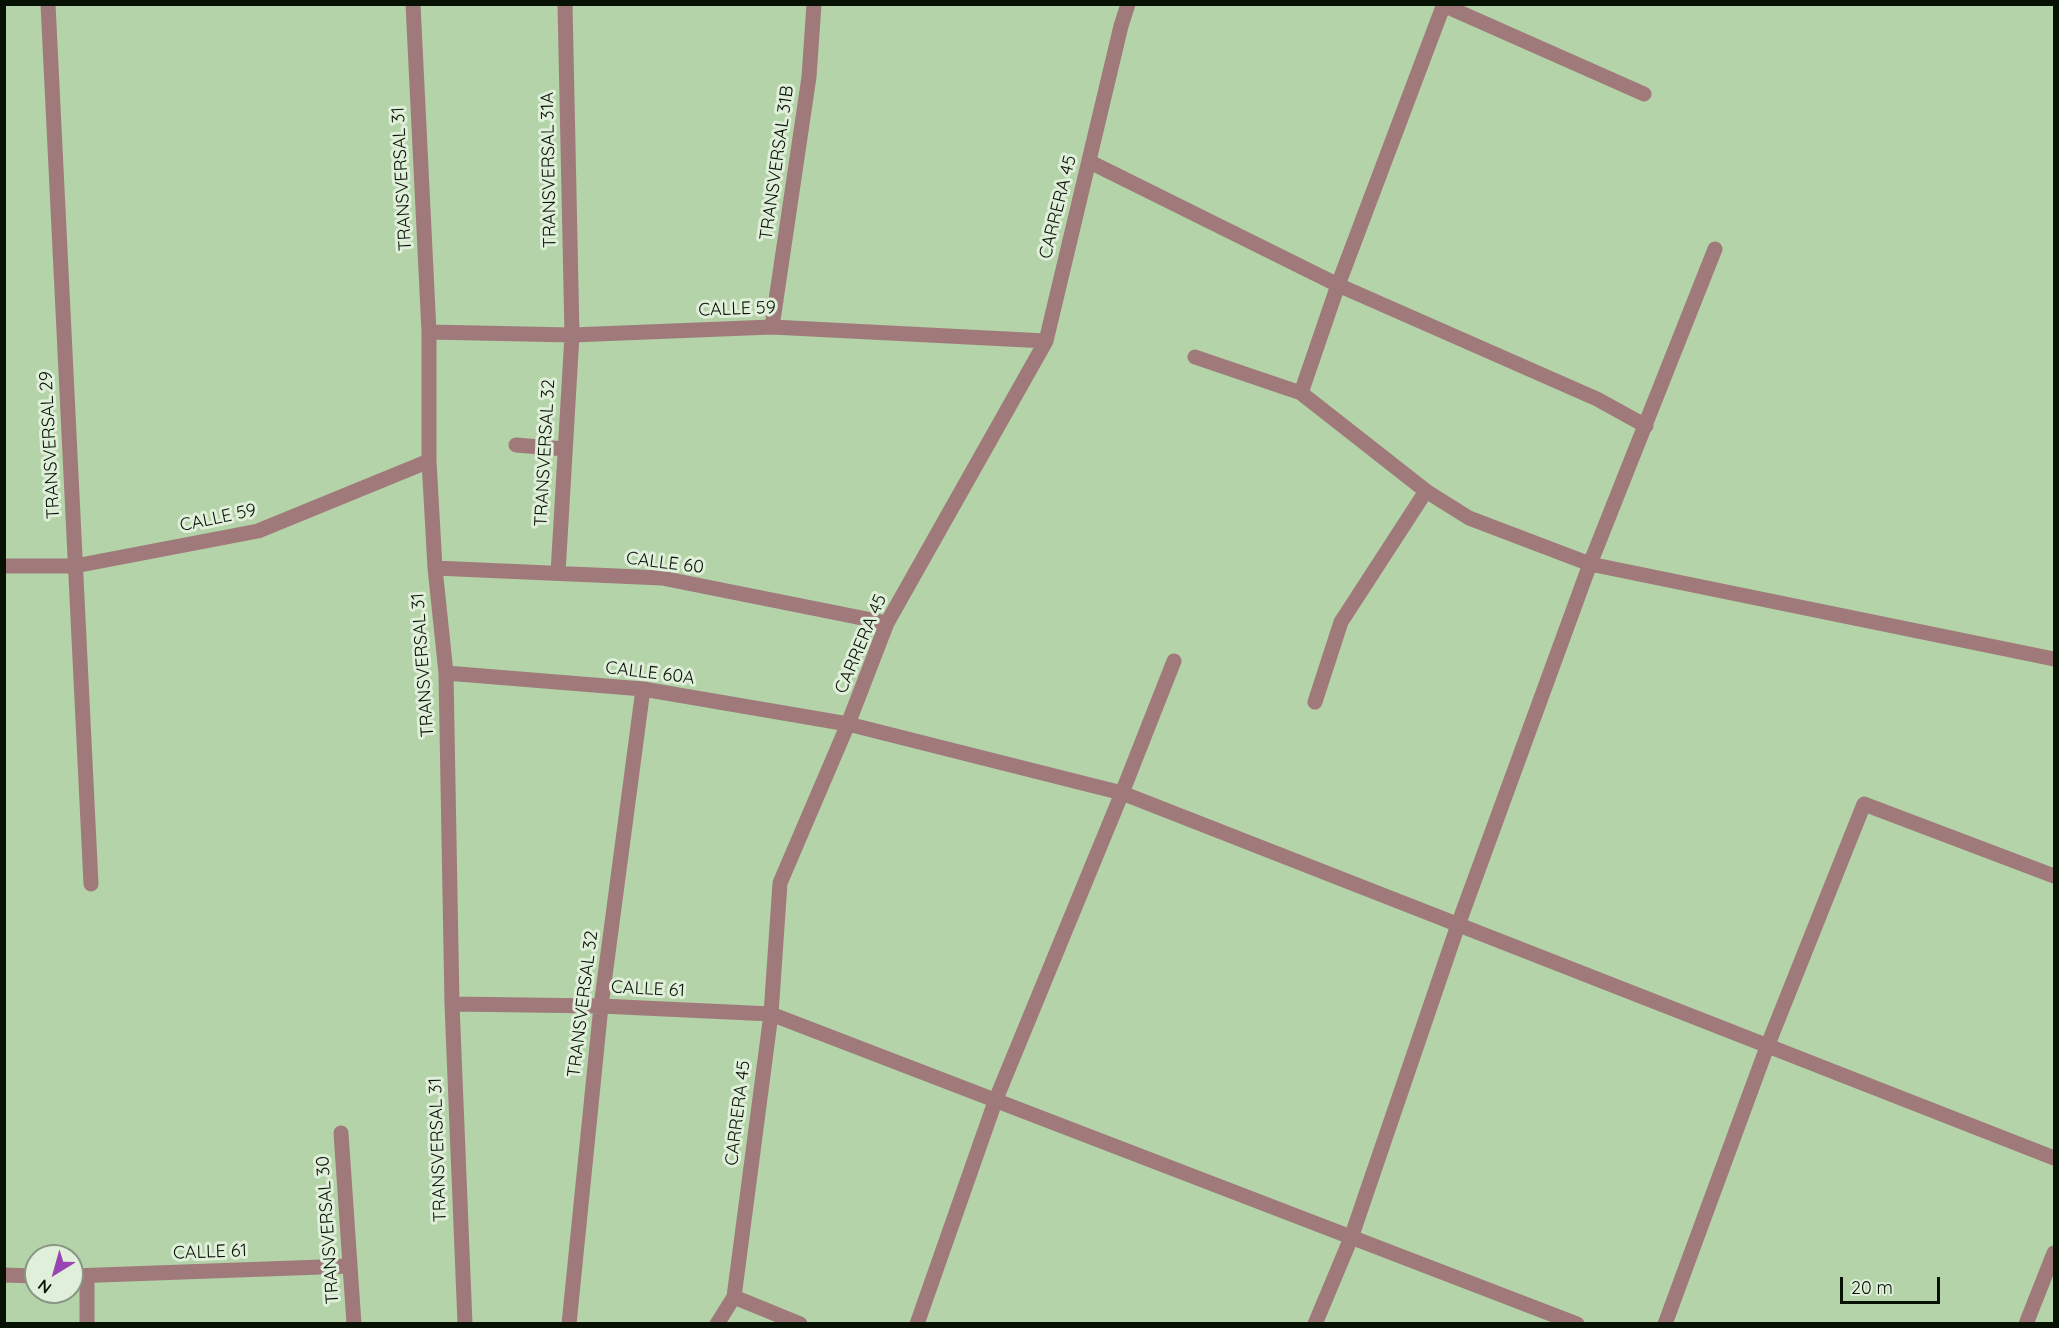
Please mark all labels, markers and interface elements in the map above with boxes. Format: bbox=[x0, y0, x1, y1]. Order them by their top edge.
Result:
street label: TRANSVERSAL 31B bbox=[755, 84, 799, 242]
street label: TRANSVERSAL 31A bbox=[537, 92, 561, 248]
street label: TRANSVERSAL 31 bbox=[387, 106, 417, 252]
street label: CARRERA 45 bbox=[1035, 153, 1081, 261]
street label: CALLE 59 bbox=[698, 297, 776, 321]
street label: TRANSVERSAL 29 bbox=[35, 370, 65, 520]
street label: TRANSVERSAL 32 bbox=[530, 379, 560, 527]
street label: CALLE 59 bbox=[178, 499, 258, 537]
street label: CALLE 60 bbox=[625, 548, 705, 578]
street label: CARRERA 45 bbox=[830, 591, 892, 697]
street label: TRANSVERSAL 31 bbox=[407, 592, 439, 738]
street label: CALLE 60A bbox=[604, 657, 696, 689]
street label: TRANSVERSAL 32 bbox=[563, 929, 603, 1079]
street label: CALLE 61 bbox=[611, 976, 685, 1002]
street label: CARRERA 45 bbox=[721, 1059, 755, 1167]
street label: TRANSVERSAL 31 bbox=[425, 1077, 451, 1223]
street label: TRANSVERSAL 30 bbox=[312, 1155, 344, 1305]
street label: CALLE 61 bbox=[173, 1240, 247, 1264]
north arrow bbox=[24, 1244, 84, 1304]
scale bar bbox=[1843, 1265, 1944, 1303]
text: N bbox=[34, 1275, 55, 1298]
text: 20 m bbox=[1851, 1276, 1893, 1299]

